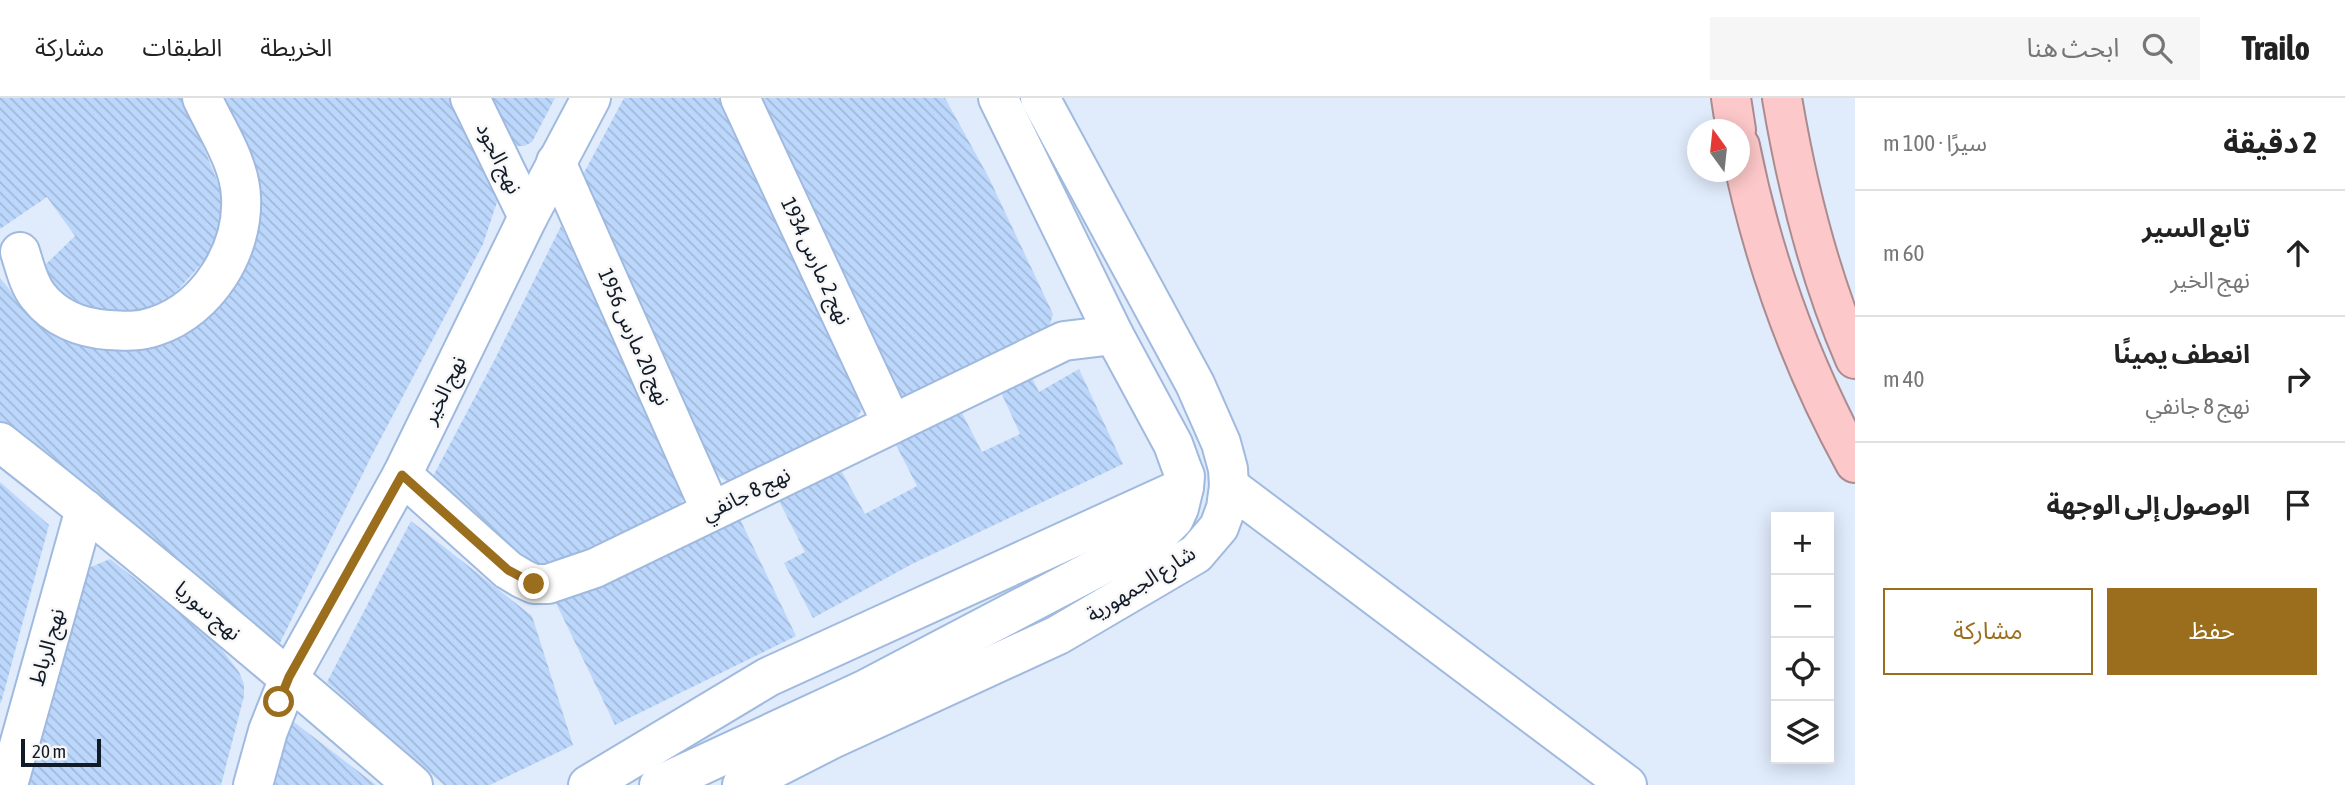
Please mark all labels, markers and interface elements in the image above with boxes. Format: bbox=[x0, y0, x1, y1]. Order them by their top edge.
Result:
search box bbox=[1710, 17, 2200, 80]
icon: search bbox=[2138, 29, 2176, 67]
text: Trailo bbox=[2242, 29, 2310, 67]
text: ابحث هنا bbox=[2026, 33, 2120, 63]
text: مشاركة bbox=[35, 34, 104, 61]
text: الطبقات bbox=[142, 34, 222, 61]
text: الخريطة bbox=[260, 34, 332, 61]
street label: نهج الجود bbox=[469, 118, 527, 199]
north arrow bbox=[1687, 119, 1750, 182]
text: 2 دقيقة bbox=[2223, 125, 2317, 159]
text: سيرًا · 100 m bbox=[1883, 130, 1987, 156]
street label: نهج 2 مارس 1934 bbox=[773, 193, 857, 330]
text: تابع السير bbox=[2142, 213, 2250, 243]
icon: ahead bbox=[2279, 234, 2317, 272]
text: 60 m bbox=[1883, 240, 1924, 266]
street label: نهج 20 مارس 1956 bbox=[590, 264, 676, 410]
text: نهج الخير bbox=[2170, 267, 2250, 293]
text: انعطف يمينًا bbox=[2113, 339, 2250, 369]
street label: نهج الخير bbox=[416, 352, 473, 430]
icon: right bbox=[2279, 360, 2317, 398]
text: 40 m bbox=[1883, 366, 1924, 392]
text: نهج 8 جانفي bbox=[2145, 393, 2250, 419]
street label: نهج 8 جانفي bbox=[697, 461, 796, 529]
icon: arrive bbox=[2279, 486, 2317, 524]
text: الوصول إلى الوجهة bbox=[2047, 490, 2250, 520]
map controls bbox=[1771, 512, 1834, 764]
button: + bbox=[1771, 512, 1834, 575]
street label: شارع الجمهورية bbox=[1082, 540, 1201, 630]
route end bbox=[518, 568, 549, 599]
button: − bbox=[1771, 575, 1834, 638]
street label: نهج سوريا bbox=[168, 576, 246, 648]
button: مشاركة bbox=[1883, 588, 2093, 675]
button: حفظ bbox=[2107, 588, 2317, 675]
street label: نهج الرباط bbox=[24, 605, 72, 689]
button: locate bbox=[1771, 638, 1834, 701]
route start bbox=[263, 686, 294, 717]
button: layers bbox=[1771, 701, 1834, 764]
scale bar bbox=[21, 736, 102, 768]
text: 20 m bbox=[32, 740, 66, 762]

